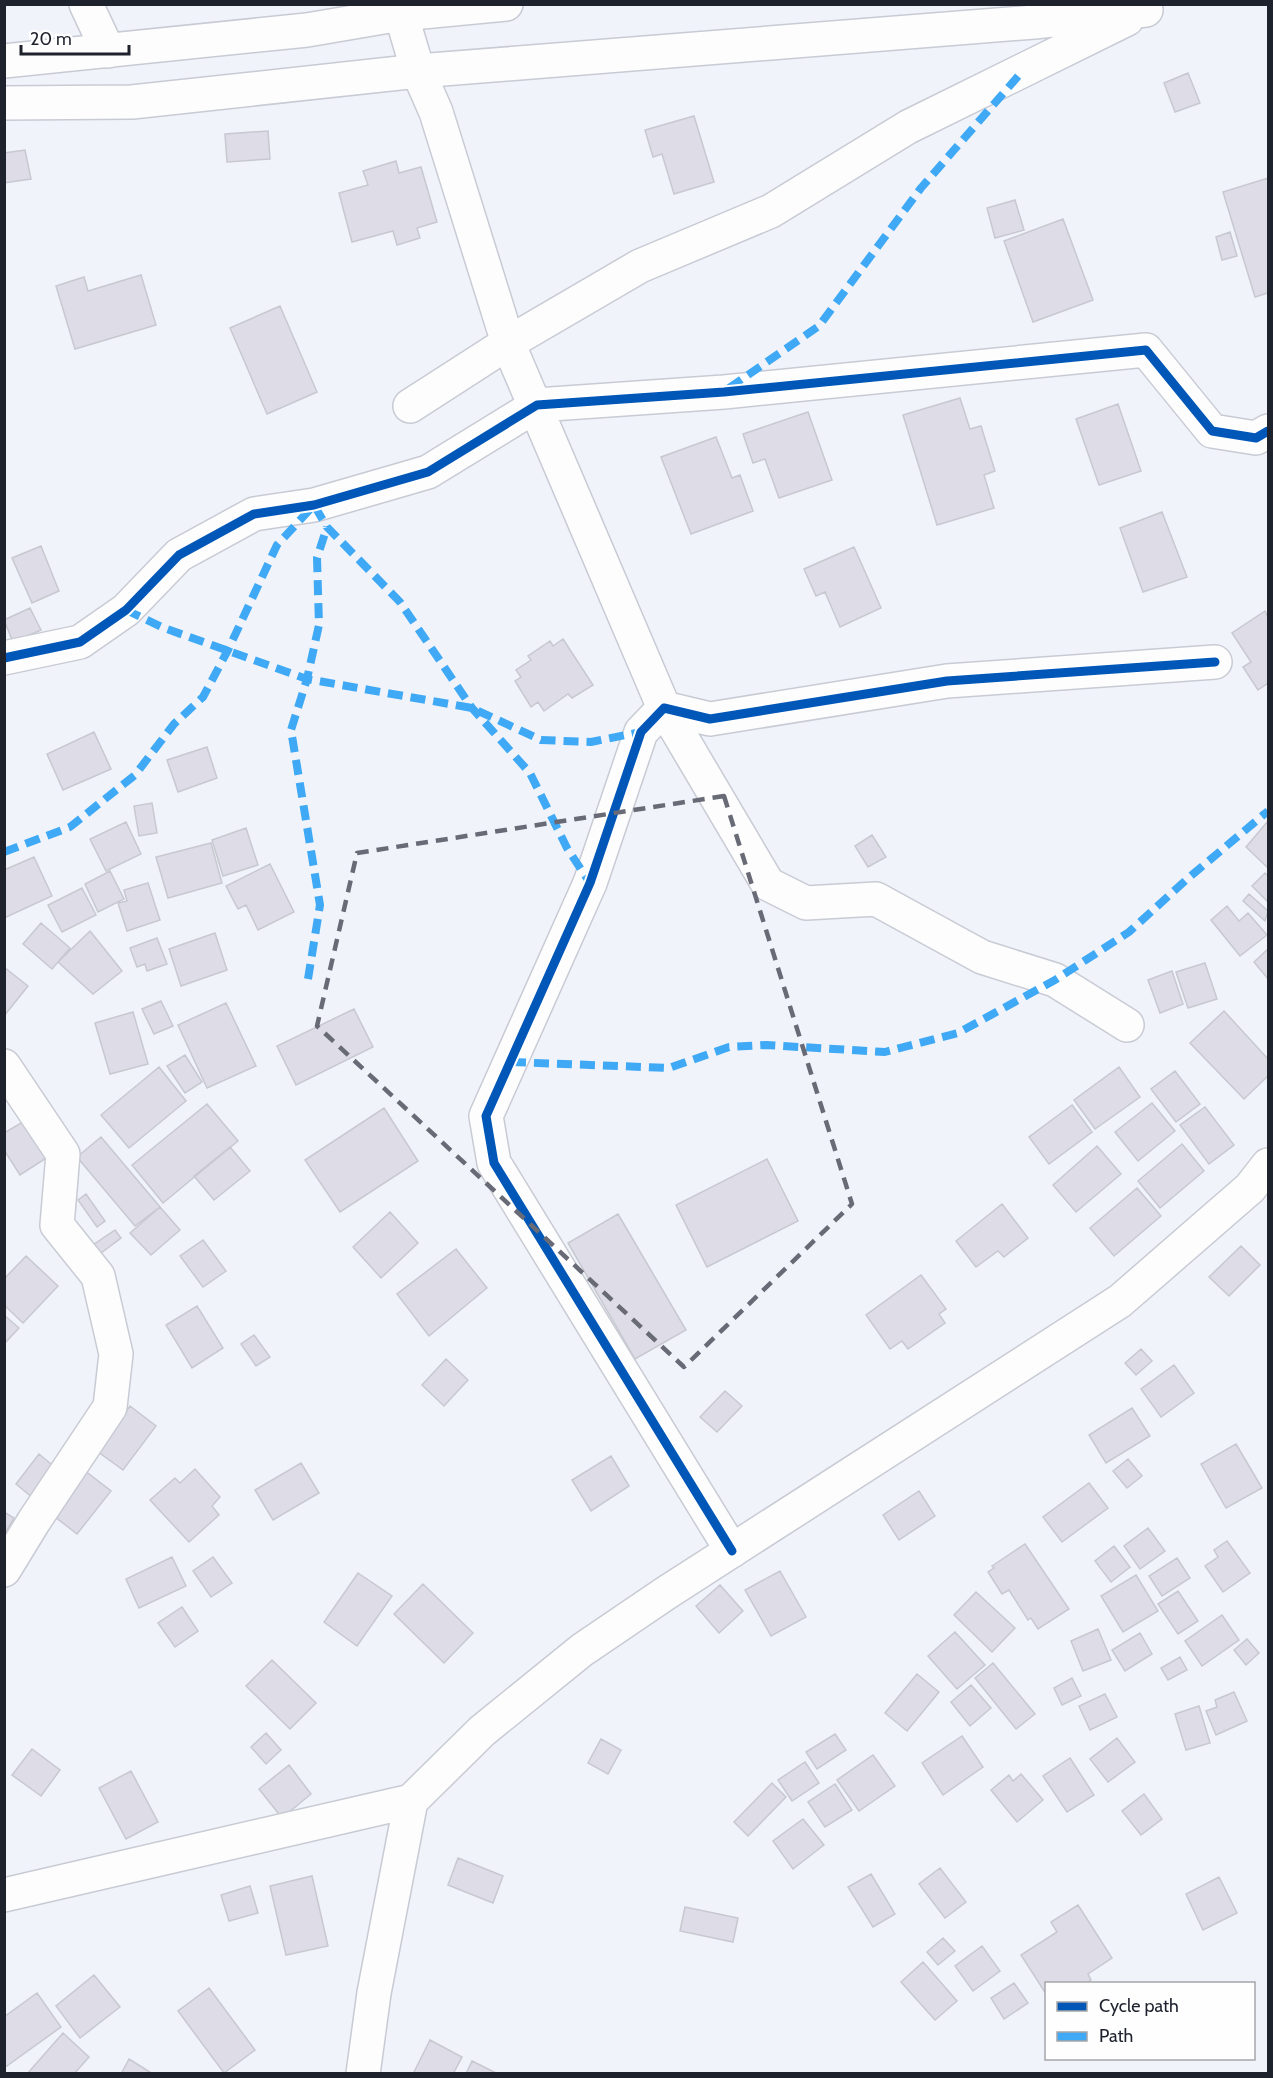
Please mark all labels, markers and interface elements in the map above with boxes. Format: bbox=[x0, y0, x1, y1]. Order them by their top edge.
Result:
scale bar bbox=[21, 18, 129, 56]
text: 20 m bbox=[30, 28, 72, 50]
legend bbox=[1045, 1982, 1255, 2060]
text: Cycle path bbox=[1099, 1995, 1179, 2017]
text: Path bbox=[1099, 2025, 1133, 2047]

